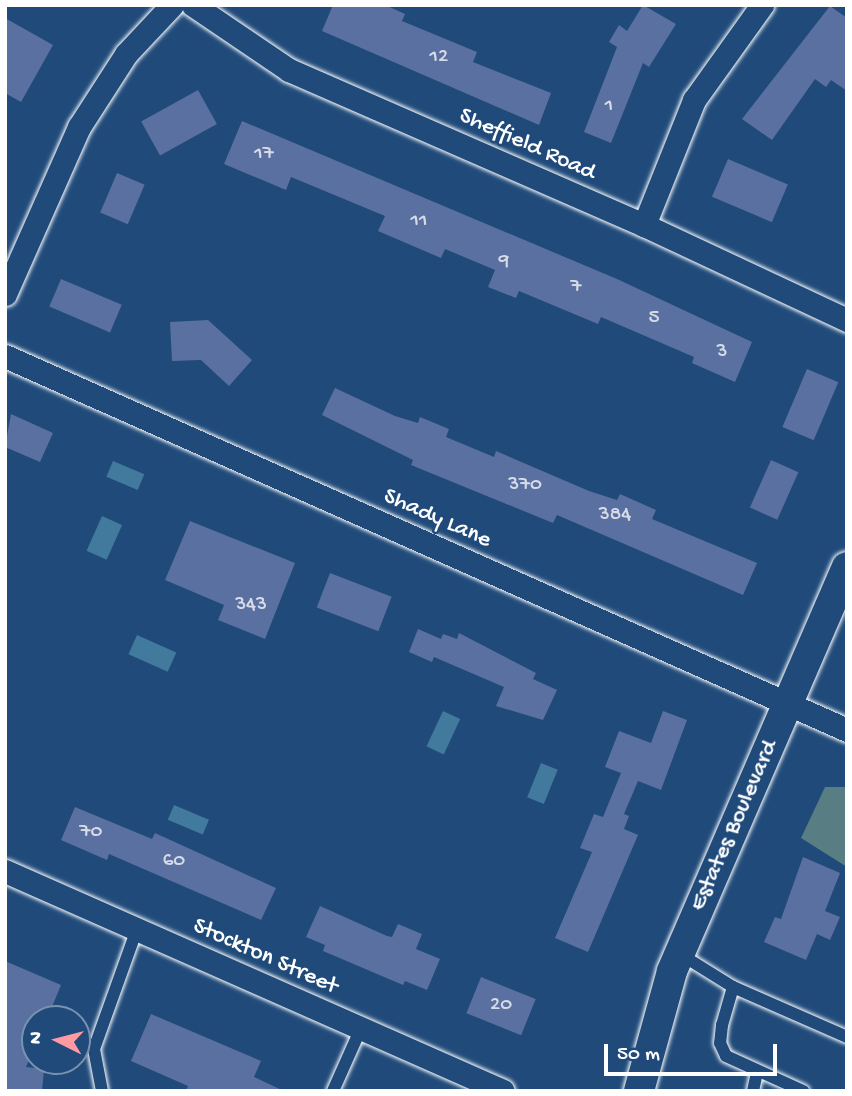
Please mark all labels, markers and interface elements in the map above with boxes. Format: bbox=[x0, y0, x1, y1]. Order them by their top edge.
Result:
house number: 12 bbox=[430, 45, 448, 71]
house number: 1 bbox=[605, 94, 613, 120]
street label: Sheffield Road bbox=[454, 102, 600, 188]
house number: 17 bbox=[254, 142, 274, 168]
house number: 11 bbox=[411, 209, 427, 235]
house number: 9 bbox=[499, 250, 509, 276]
house number: 7 bbox=[571, 275, 581, 301]
house number: 5 bbox=[648, 306, 660, 332]
house number: 3 bbox=[717, 340, 727, 366]
house number: 370 bbox=[508, 473, 542, 499]
street label: Shady Lane bbox=[379, 482, 495, 556]
house number: 384 bbox=[599, 503, 631, 529]
house number: 343 bbox=[235, 593, 267, 619]
street label: Estates Boulevard bbox=[684, 736, 786, 916]
house number: 70 bbox=[80, 820, 102, 846]
house number: 60 bbox=[163, 849, 185, 875]
street label: Stockton Street bbox=[188, 912, 342, 1002]
house number: 20 bbox=[490, 993, 512, 1019]
north arrow bbox=[21, 1005, 91, 1075]
scale bar bbox=[607, 1030, 780, 1074]
text: N bbox=[25, 1031, 49, 1045]
text: 50 m bbox=[617, 1043, 660, 1068]

